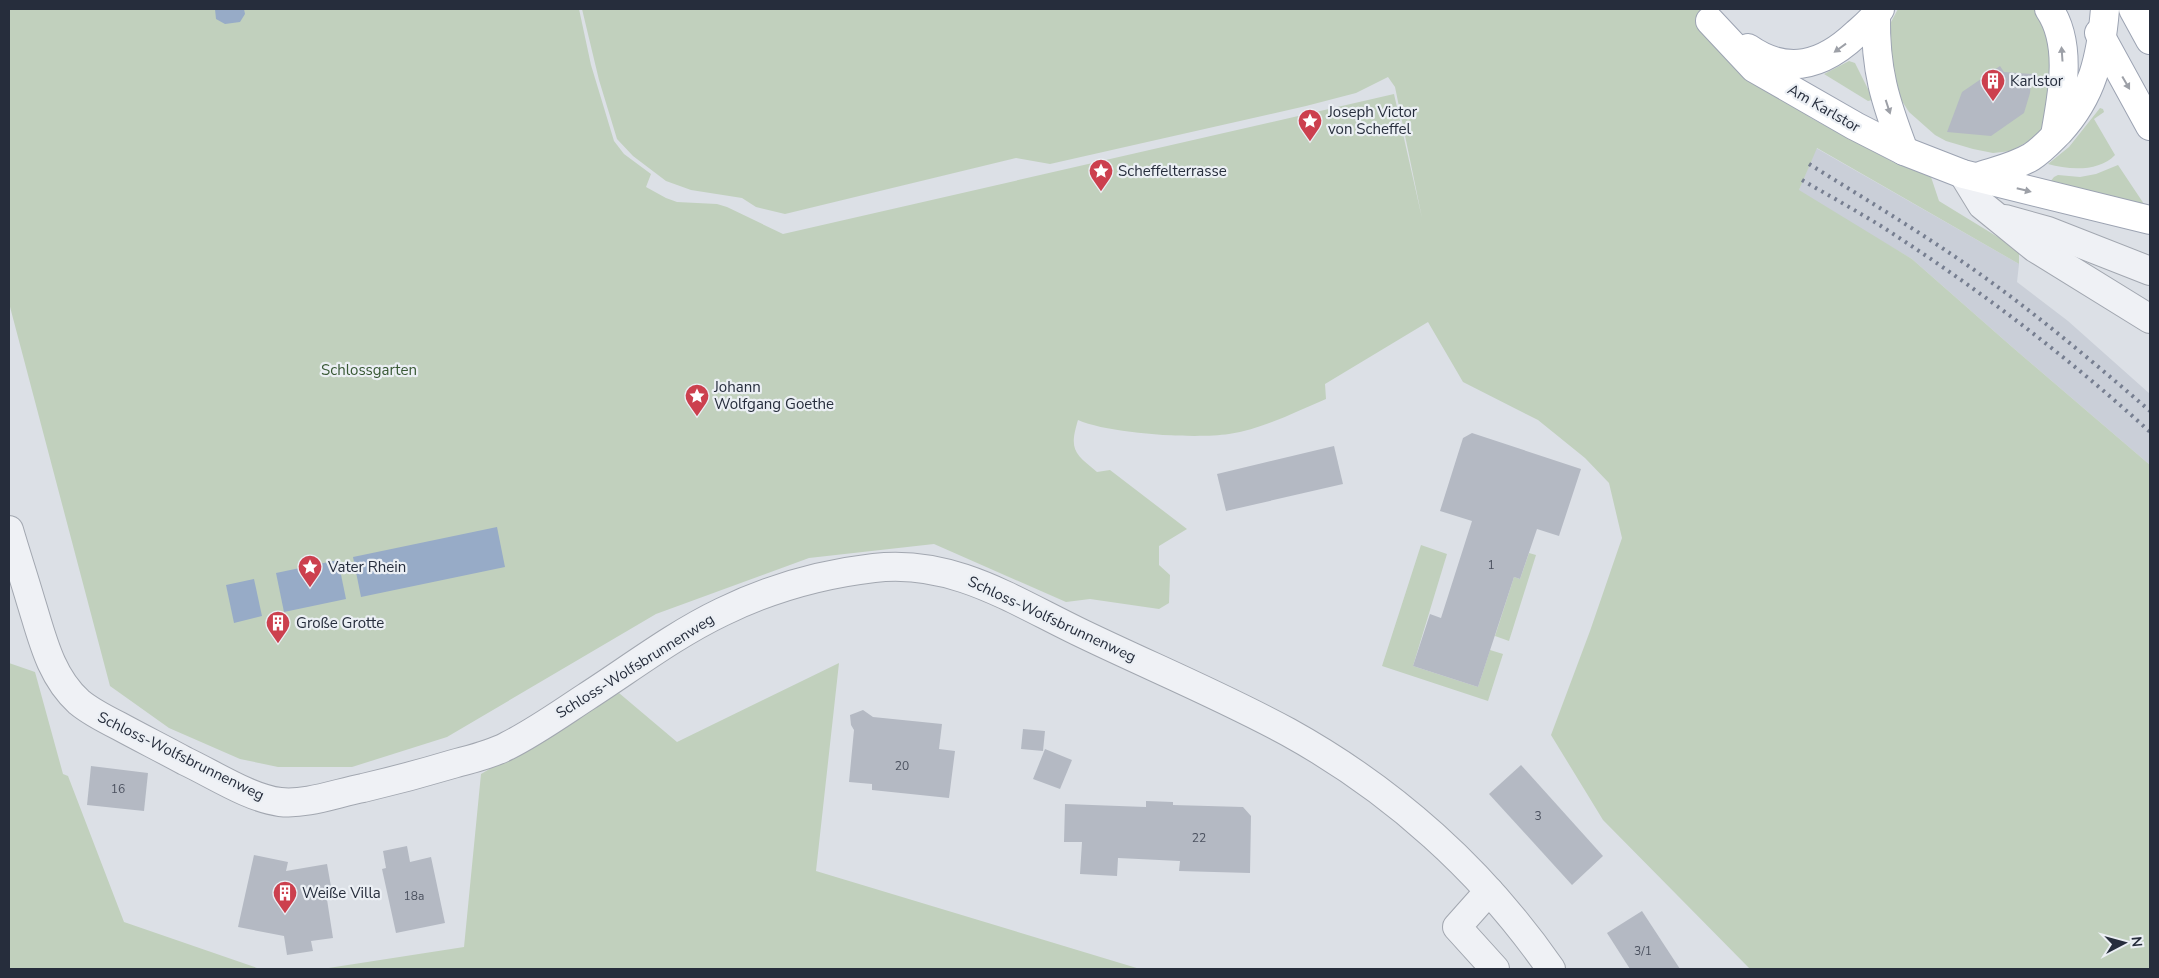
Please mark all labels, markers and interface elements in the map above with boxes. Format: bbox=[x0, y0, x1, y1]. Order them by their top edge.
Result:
one-way arrow bbox=[1833, 43, 1847, 53]
one-way arrow bbox=[2057, 45, 2065, 61]
building icon: Karlstor bbox=[1980, 68, 2006, 102]
place label: Karlstor bbox=[2010, 71, 2064, 91]
one-way arrow bbox=[2121, 76, 2130, 90]
street label: Am Karlstor bbox=[1784, 79, 1864, 137]
one-way arrow bbox=[1885, 100, 1893, 115]
place label: Joseph Victor von Scheffel bbox=[1327, 102, 1418, 139]
place icon: Joseph Victor von Scheffel bbox=[1297, 108, 1323, 142]
place icon: Scheffelterrasse bbox=[1088, 158, 1114, 192]
place label: Scheffelterrasse bbox=[1118, 161, 1227, 181]
one-way arrow bbox=[2016, 186, 2031, 194]
park label: Schlossgarten bbox=[321, 360, 417, 380]
place label: Johann Wolfgang Goethe bbox=[713, 377, 834, 414]
place icon: Johann Wolfgang Goethe bbox=[684, 383, 710, 417]
place icon: Vater Rhein bbox=[297, 554, 323, 588]
place label: Vater Rhein bbox=[327, 557, 406, 577]
house number: 1 bbox=[1487, 557, 1495, 573]
street label: Schloss-Wolfsbrunnenweg bbox=[965, 571, 1139, 667]
street label: Schloss-Wolfsbrunnenweg bbox=[552, 609, 718, 723]
building icon: Große Grotte bbox=[265, 610, 291, 644]
place label: Große Grotte bbox=[296, 613, 384, 633]
street label: Schloss-Wolfsbrunnenweg bbox=[94, 707, 268, 805]
house number: 20 bbox=[895, 758, 909, 774]
house number: 16 bbox=[111, 781, 125, 797]
house number: 3 bbox=[1534, 808, 1542, 824]
house number: 22 bbox=[1192, 830, 1206, 846]
building icon: Weiße Villa bbox=[272, 880, 298, 914]
place label: Weiße Villa bbox=[302, 883, 381, 903]
house number: 18a bbox=[404, 888, 424, 904]
north arrow bbox=[2099, 918, 2149, 968]
text: N bbox=[2126, 935, 2146, 948]
house number: 3/1 bbox=[1634, 943, 1652, 959]

